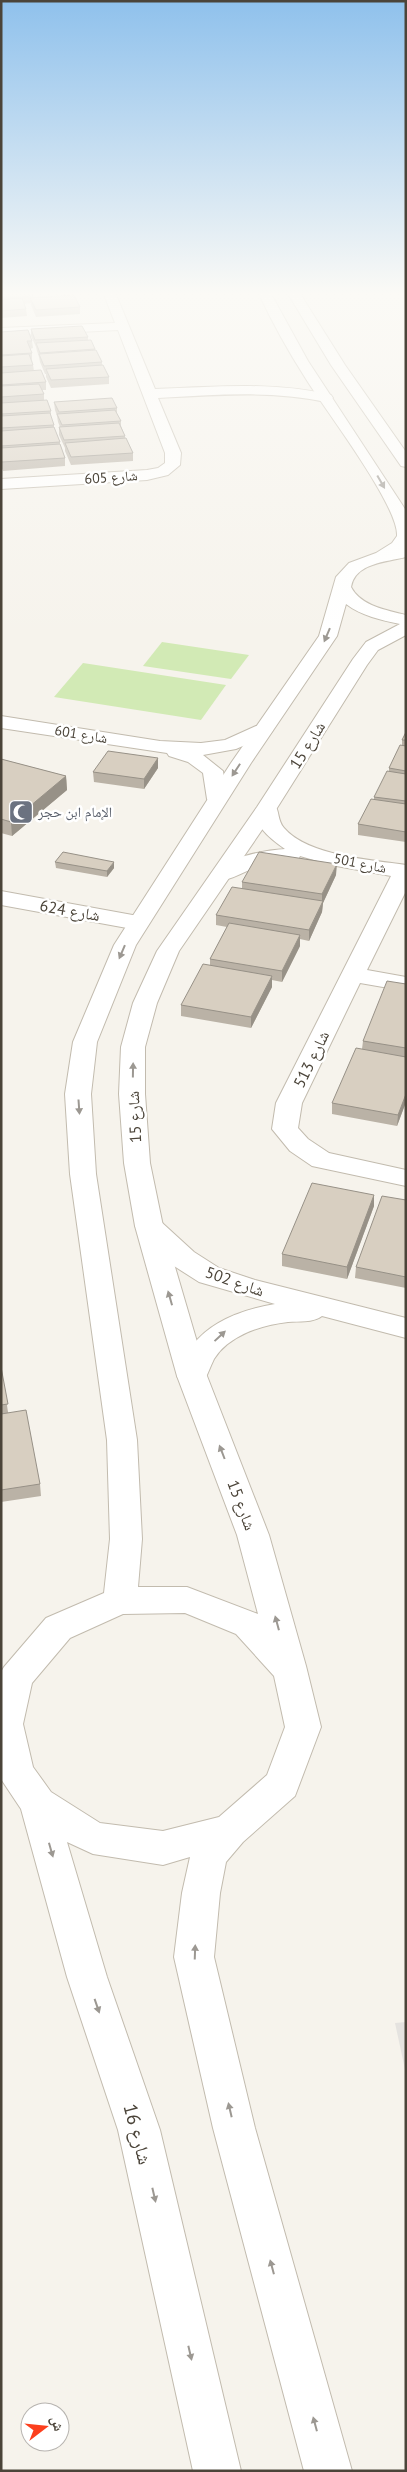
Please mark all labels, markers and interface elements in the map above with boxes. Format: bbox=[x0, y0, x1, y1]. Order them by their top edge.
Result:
street label: شارع 605 bbox=[84, 466, 138, 489]
one-way arrow bbox=[377, 475, 386, 488]
one-way arrow bbox=[322, 628, 331, 643]
street label: شارع 15 bbox=[285, 718, 330, 773]
street label: شارع 601 bbox=[53, 721, 109, 748]
one-way arrow bbox=[231, 763, 241, 777]
mosque icon: الإمام ابن حجر bbox=[8, 799, 34, 825]
place label: الإمام ابن حجر bbox=[37, 803, 112, 822]
street label: شارع 501 bbox=[332, 849, 388, 878]
street label: شارع 624 bbox=[38, 895, 102, 926]
one-way arrow bbox=[117, 945, 125, 959]
street label: شارع 513 bbox=[289, 1027, 334, 1091]
one-way arrow bbox=[129, 1062, 137, 1078]
street label: شارع 15 bbox=[123, 1090, 146, 1144]
one-way arrow bbox=[75, 1099, 83, 1115]
street label: شارع 502 bbox=[203, 1262, 267, 1301]
one-way arrow bbox=[165, 1291, 173, 1306]
one-way arrow bbox=[213, 1331, 225, 1343]
one-way arrow bbox=[217, 1445, 225, 1459]
street label: شارع 15 bbox=[222, 1477, 261, 1533]
one-way arrow bbox=[273, 1616, 281, 1631]
one-way arrow bbox=[47, 1842, 55, 1857]
one-way arrow bbox=[192, 1943, 200, 1959]
one-way arrow bbox=[94, 1998, 101, 2013]
street label: شارع 16 bbox=[118, 2101, 158, 2167]
one-way arrow bbox=[226, 2103, 234, 2118]
one-way arrow bbox=[150, 2187, 158, 2202]
one-way arrow bbox=[268, 2259, 276, 2274]
one-way arrow bbox=[186, 2346, 194, 2361]
north arrow bbox=[20, 2402, 70, 2452]
text: ش bbox=[47, 2414, 68, 2433]
one-way arrow bbox=[311, 2416, 319, 2431]

